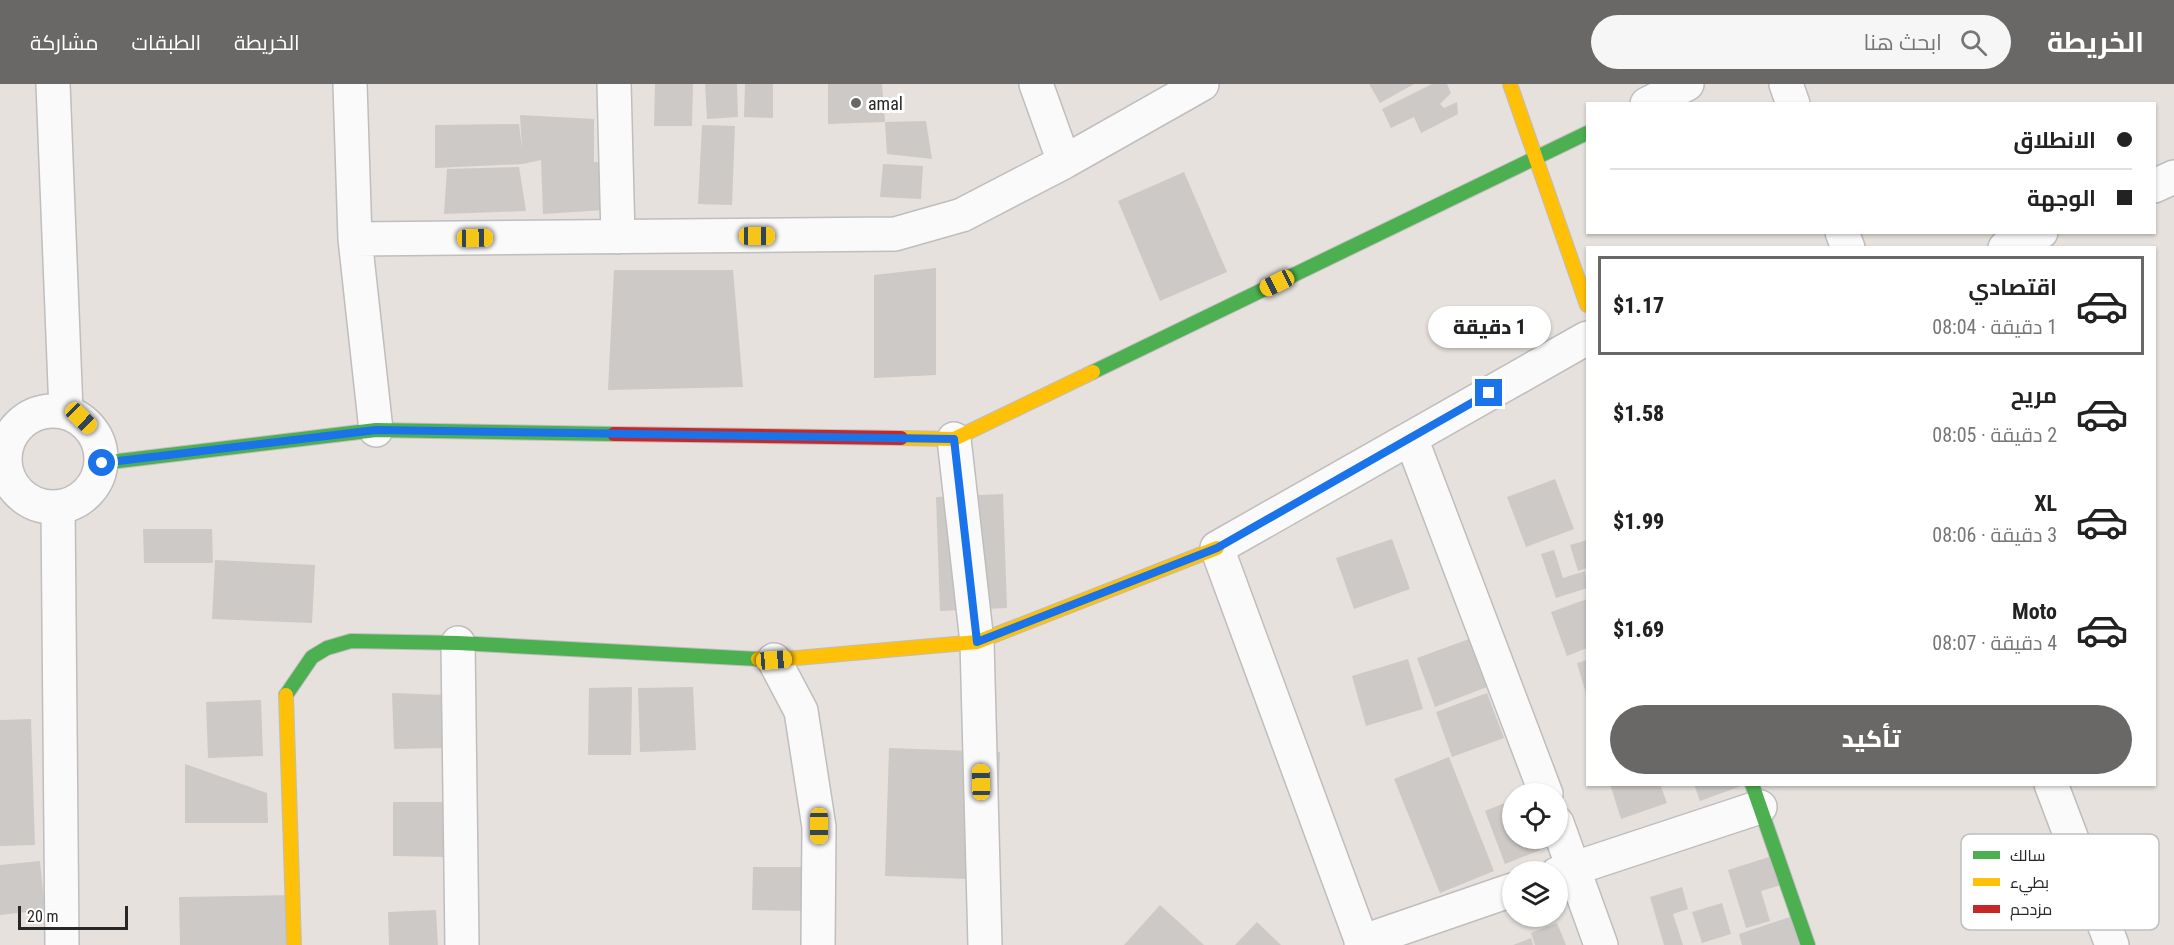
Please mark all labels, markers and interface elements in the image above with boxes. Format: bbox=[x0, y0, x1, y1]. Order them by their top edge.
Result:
search box bbox=[1591, 15, 2011, 69]
icon: search bbox=[1957, 26, 1990, 59]
text: الخريطة bbox=[2047, 26, 2144, 59]
text: ابحث هنا bbox=[1863, 30, 1942, 55]
text: مشاركة bbox=[30, 31, 99, 55]
text: الطبقات bbox=[132, 31, 201, 55]
text: الخريطة bbox=[234, 31, 300, 55]
place label: amal bbox=[868, 93, 903, 114]
marker: amal bbox=[849, 96, 863, 110]
text: الانطلاق bbox=[2013, 128, 2096, 153]
text: الوجهة bbox=[2027, 186, 2096, 211]
car bbox=[739, 227, 775, 245]
car bbox=[457, 229, 493, 247]
car bbox=[1257, 267, 1297, 299]
text: اقتصادي bbox=[1968, 275, 2057, 300]
icon: car bbox=[2075, 279, 2129, 333]
text: $1.17 bbox=[1613, 293, 1664, 318]
callout: 1 دقيقة bbox=[1428, 306, 1550, 348]
text: 1 دقيقة bbox=[1453, 315, 1526, 339]
text: 1 دقيقة · 08:04 bbox=[1932, 315, 2057, 339]
route end bbox=[1475, 379, 1502, 406]
text: مريح bbox=[2011, 383, 2057, 408]
icon: car bbox=[2075, 387, 2129, 441]
car bbox=[62, 399, 100, 437]
text: $1.58 bbox=[1613, 401, 1664, 426]
text: 2 دقيقة · 08:05 bbox=[1932, 423, 2057, 447]
route start bbox=[88, 449, 115, 476]
text: XL bbox=[2034, 491, 2057, 516]
icon: car bbox=[2075, 495, 2129, 549]
text: $1.99 bbox=[1613, 509, 1664, 534]
text: 3 دقيقة · 08:06 bbox=[1932, 523, 2057, 547]
text: Moto bbox=[2012, 599, 2057, 624]
icon: car bbox=[2075, 603, 2129, 657]
text: $1.69 bbox=[1613, 617, 1664, 642]
text: 4 دقيقة · 08:07 bbox=[1932, 631, 2057, 655]
car bbox=[755, 649, 793, 671]
button: تأكيد bbox=[1610, 705, 2132, 774]
car bbox=[972, 764, 990, 800]
map controls bbox=[1502, 783, 1568, 927]
button: locate bbox=[1502, 783, 1568, 849]
car bbox=[810, 808, 828, 844]
legend bbox=[1961, 834, 2159, 930]
text: سالك bbox=[2010, 846, 2045, 865]
button: layers bbox=[1502, 861, 1568, 927]
text: بطيء bbox=[2010, 873, 2049, 896]
text: مزدحم bbox=[2010, 900, 2052, 921]
scale bar bbox=[18, 903, 128, 930]
text: 20 m bbox=[27, 907, 59, 926]

